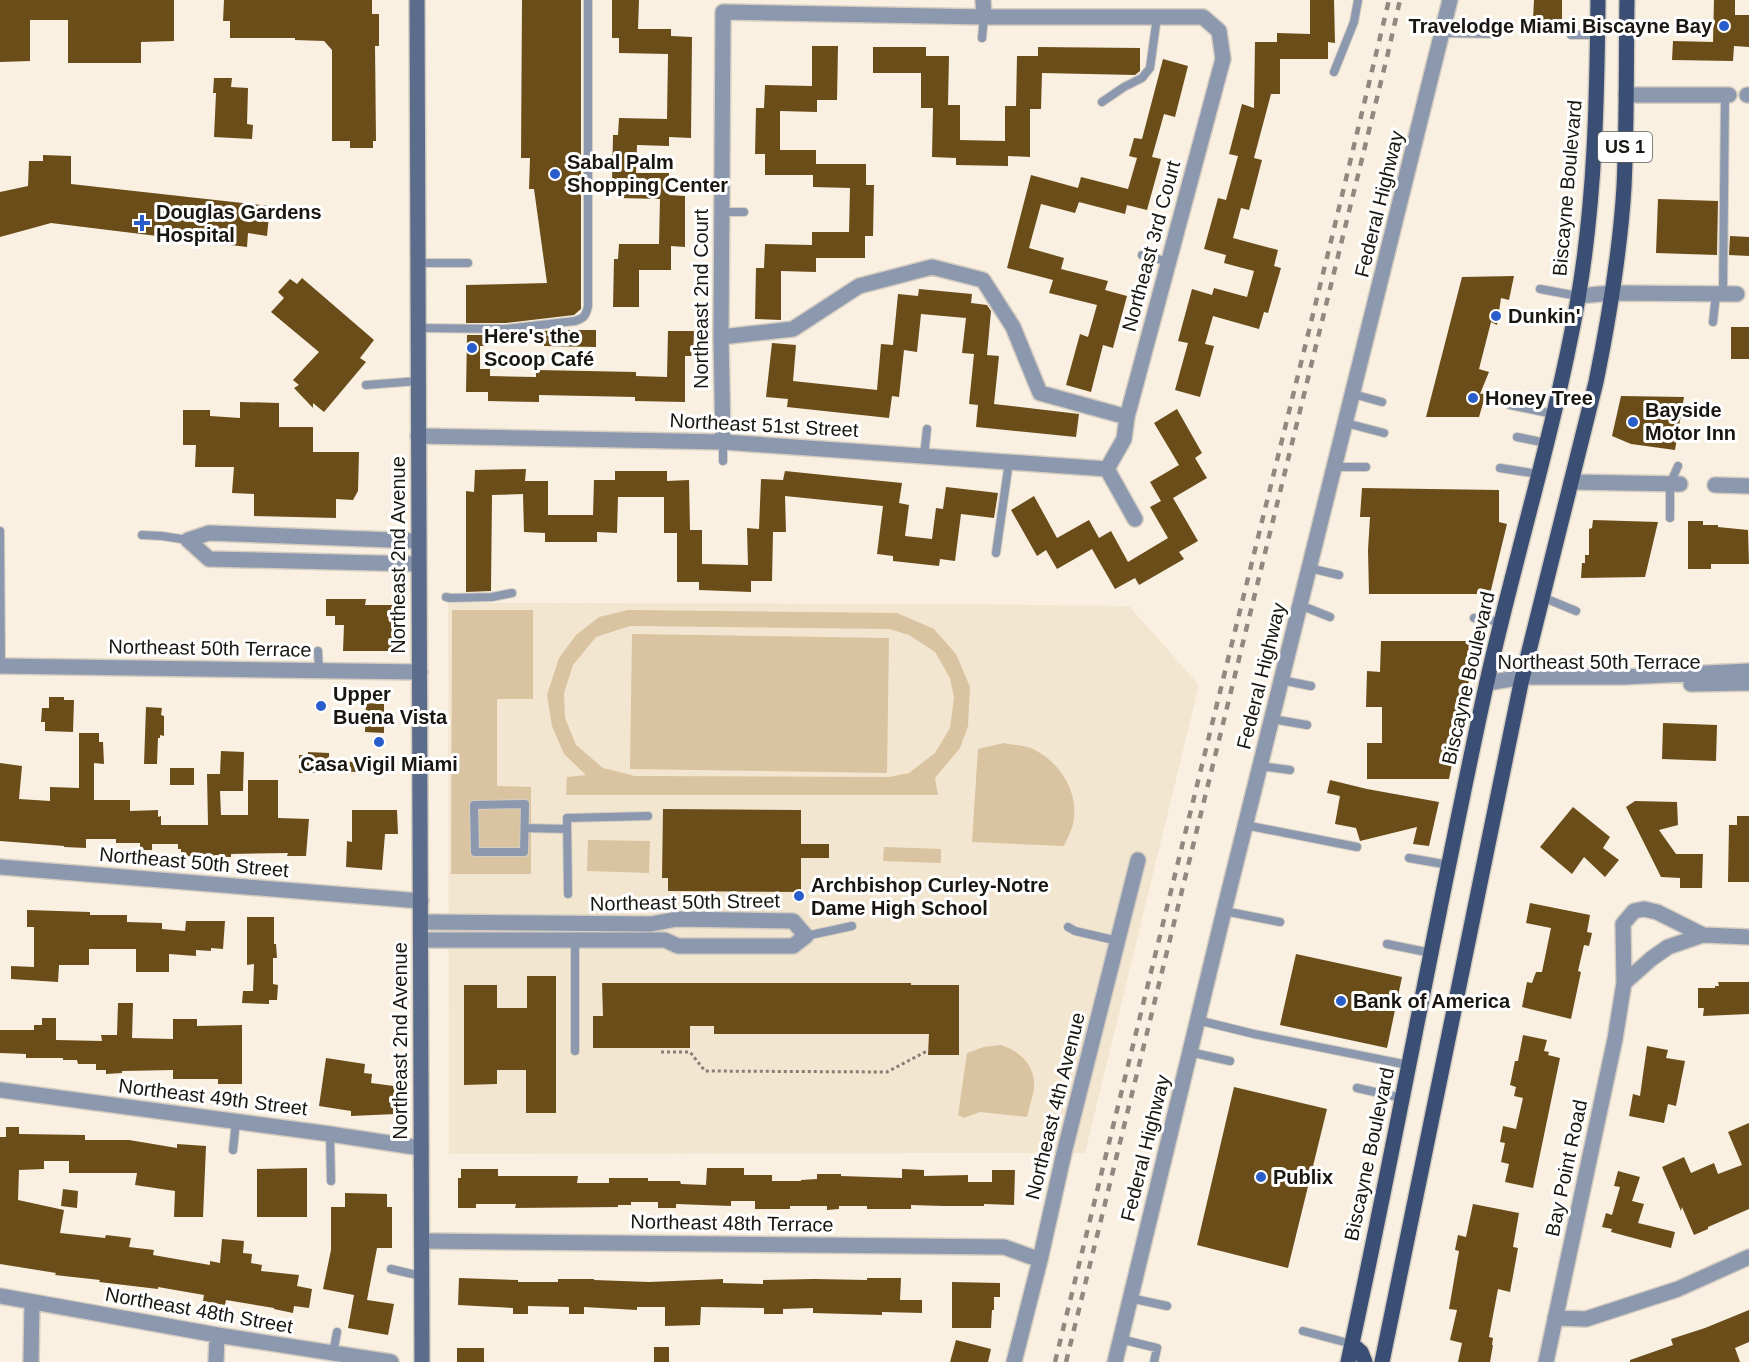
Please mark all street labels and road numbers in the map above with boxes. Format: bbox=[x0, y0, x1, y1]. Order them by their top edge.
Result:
street label: Biscayne Boulevard bbox=[1548, 99, 1586, 277]
street label: Federal Highway bbox=[1350, 129, 1408, 279]
road number: US 1 bbox=[1598, 132, 1652, 162]
street label: Northeast 3rd Court bbox=[1118, 158, 1184, 334]
street label: Northeast 2nd Court bbox=[690, 209, 712, 389]
street label: Northeast 51st Street bbox=[669, 409, 859, 441]
street label: Northeast 2nd Avenue bbox=[387, 456, 409, 654]
street label: Biscayne Boulevard bbox=[1437, 589, 1499, 767]
street label: Federal Highway bbox=[1232, 601, 1290, 751]
street label: Northeast 50th Terrace bbox=[108, 635, 312, 661]
street label: Northeast 50th Terrace bbox=[1497, 651, 1701, 673]
street label: Northeast 50th Street bbox=[98, 843, 290, 881]
street label: Northeast 50th Street bbox=[590, 889, 781, 915]
street label: Northeast 2nd Avenue bbox=[389, 942, 411, 1140]
street label: Northeast 4th Avenue bbox=[1021, 1010, 1089, 1202]
street label: Biscayne Boulevard bbox=[1340, 1065, 1398, 1243]
street label: Federal Highway bbox=[1116, 1073, 1174, 1223]
street label: Northeast 49th Street bbox=[117, 1074, 309, 1120]
street label: Bay Point Road bbox=[1541, 1098, 1591, 1238]
street label: Northeast 48th Terrace bbox=[630, 1210, 834, 1236]
street label: Northeast 48th Street bbox=[103, 1283, 295, 1337]

